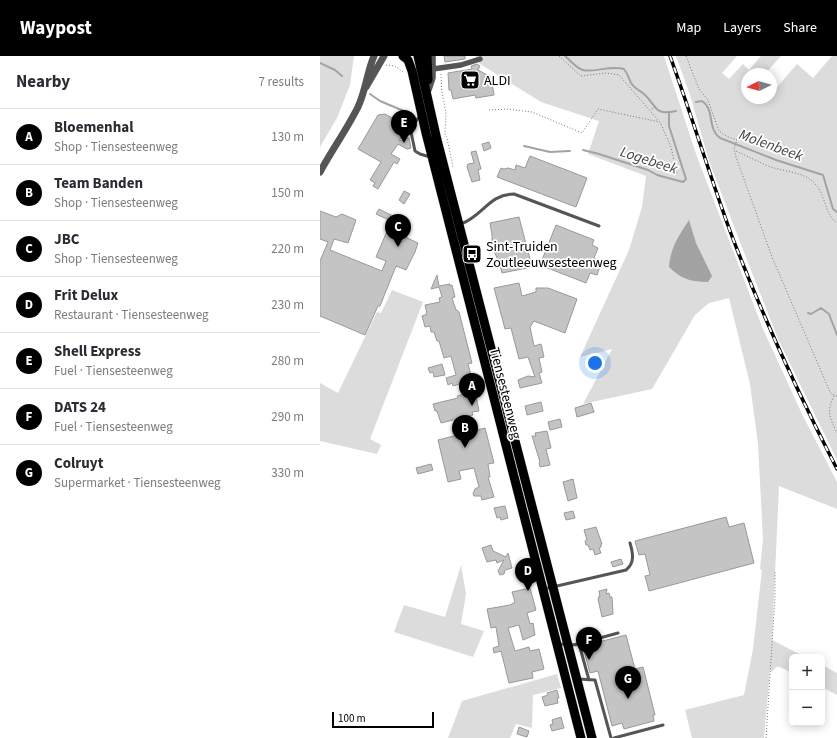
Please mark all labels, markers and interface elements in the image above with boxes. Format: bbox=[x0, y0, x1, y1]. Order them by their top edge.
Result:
text: Waypost bbox=[20, 15, 92, 42]
text: Map bbox=[676, 18, 701, 38]
text: Layers bbox=[723, 18, 761, 38]
text: Share bbox=[783, 18, 817, 38]
north arrow bbox=[741, 68, 777, 104]
supermarket icon: ALDI bbox=[459, 69, 481, 91]
text: Nearby bbox=[16, 70, 70, 94]
place label: ALDI bbox=[484, 71, 511, 91]
text: 7 results bbox=[259, 73, 304, 91]
pin: E bbox=[391, 110, 417, 143]
text: Bloemenhal bbox=[54, 117, 133, 138]
water label: Molenbeek bbox=[736, 124, 807, 167]
text: A bbox=[25, 128, 33, 146]
text: 130 m bbox=[271, 128, 304, 146]
text: Shop · Tiensesteenweg bbox=[54, 138, 178, 156]
water label: Logebeek bbox=[617, 141, 681, 180]
text: Team Banden bbox=[54, 173, 143, 194]
text: B bbox=[25, 184, 33, 202]
text: 150 m bbox=[271, 184, 304, 202]
text: Shop · Tiensesteenweg bbox=[54, 194, 178, 212]
pin: C bbox=[385, 214, 411, 247]
text: JBC bbox=[54, 229, 79, 250]
place label: Sint-Truiden Zoutleeuwsesteenweg bbox=[486, 237, 617, 273]
text: C bbox=[25, 240, 33, 258]
text: 220 m bbox=[271, 240, 304, 258]
bus stop icon: Sint-Truiden Zoutleeuwsesteenweg bbox=[461, 243, 483, 265]
text: Shop · Tiensesteenweg bbox=[54, 250, 178, 268]
text: Frit Delux bbox=[54, 285, 118, 306]
text: D bbox=[25, 296, 33, 314]
text: 230 m bbox=[271, 296, 304, 314]
text: Restaurant · Tiensesteenweg bbox=[54, 306, 209, 324]
text: Shell Express bbox=[54, 341, 141, 362]
street label: Tiensesteenweg bbox=[484, 345, 526, 441]
text: E bbox=[25, 352, 33, 370]
text: 280 m bbox=[271, 352, 304, 370]
your location bbox=[585, 353, 605, 373]
text: Fuel · Tiensesteenweg bbox=[54, 362, 173, 380]
pin: A bbox=[459, 373, 485, 406]
text: DATS 24 bbox=[54, 397, 106, 418]
text: F bbox=[26, 408, 32, 426]
text: 290 m bbox=[271, 408, 304, 426]
pin: B bbox=[452, 415, 478, 448]
text: Fuel · Tiensesteenweg bbox=[54, 418, 173, 436]
text: Colruyt bbox=[54, 453, 103, 474]
text: G bbox=[25, 464, 33, 482]
text: 330 m bbox=[271, 464, 304, 482]
text: Supermarket · Tiensesteenweg bbox=[54, 474, 221, 492]
pin: D bbox=[515, 558, 541, 591]
pin: F bbox=[576, 627, 602, 660]
map controls bbox=[789, 654, 825, 726]
button: + bbox=[789, 654, 825, 690]
pin: G bbox=[615, 666, 641, 699]
button: − bbox=[789, 690, 825, 726]
scale bar bbox=[332, 710, 434, 729]
text: 100 m bbox=[338, 711, 366, 726]

